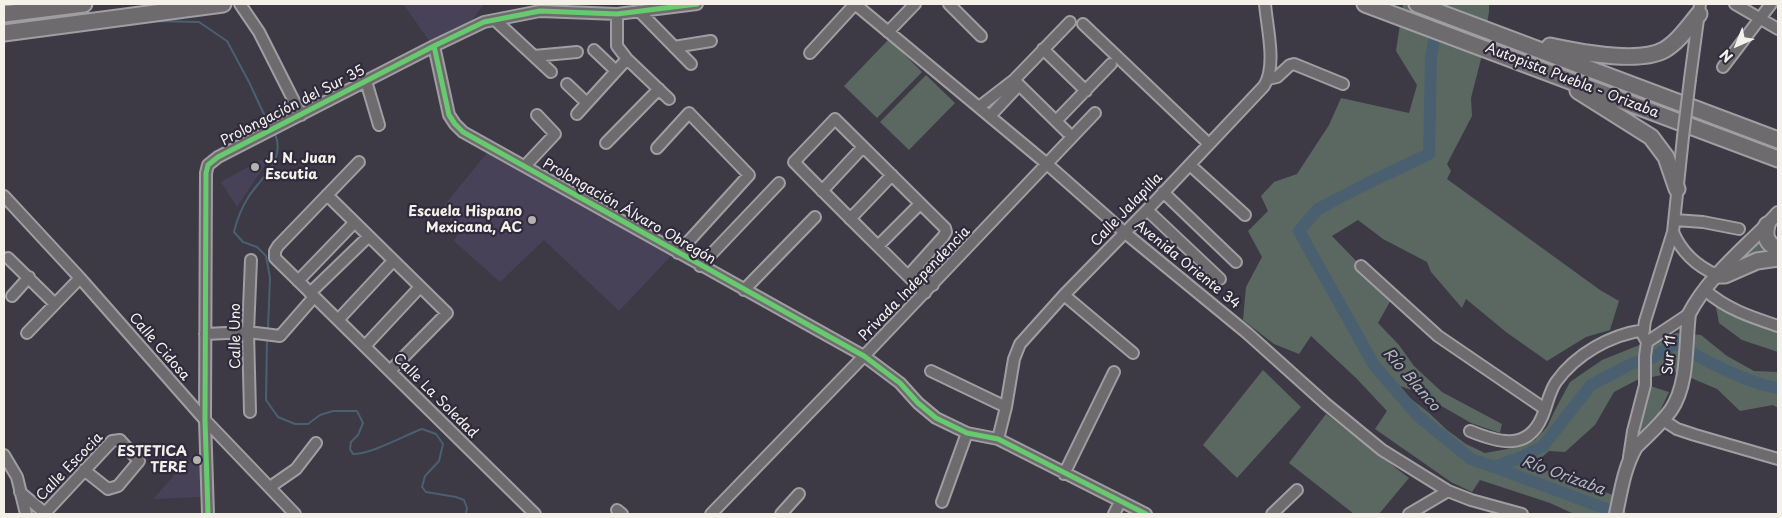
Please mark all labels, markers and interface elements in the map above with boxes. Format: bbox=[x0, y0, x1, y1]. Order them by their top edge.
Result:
north arrow bbox=[1712, 20, 1762, 70]
street label: Autopista Puebla - Orizaba bbox=[1483, 40, 1661, 122]
text: N bbox=[1715, 45, 1738, 68]
street label: Prolongación del Sur 35 bbox=[218, 62, 368, 150]
place label: J. N. Juan Escutia bbox=[265, 151, 336, 184]
street label: Prolongación Álvaro Obregón bbox=[540, 156, 718, 268]
marker: J. N. Juan Escutia bbox=[249, 161, 261, 173]
street label: Calle Jalapilla bbox=[1088, 170, 1166, 250]
place label: Escuela Hispano Mexicana, AC bbox=[408, 204, 522, 236]
marker: Escuela Hispano Mexicana, AC bbox=[526, 214, 538, 226]
street label: Avenida Oriente 34 bbox=[1131, 217, 1243, 313]
street label: Privada Independencia bbox=[856, 223, 974, 345]
street label: Calle Uno bbox=[228, 303, 244, 369]
street label: Calle Cidosa bbox=[125, 310, 193, 384]
street label: Sur 11 bbox=[1660, 335, 1680, 375]
water label: Río Blanco bbox=[1379, 345, 1443, 415]
street label: Calle La Soledad bbox=[389, 350, 481, 442]
street label: Calle Escocia bbox=[33, 429, 107, 505]
place label: ESTETICA TERE bbox=[117, 444, 187, 477]
water label: Río Orizaba bbox=[1519, 453, 1607, 499]
marker: ESTETICA TERE bbox=[191, 454, 203, 466]

